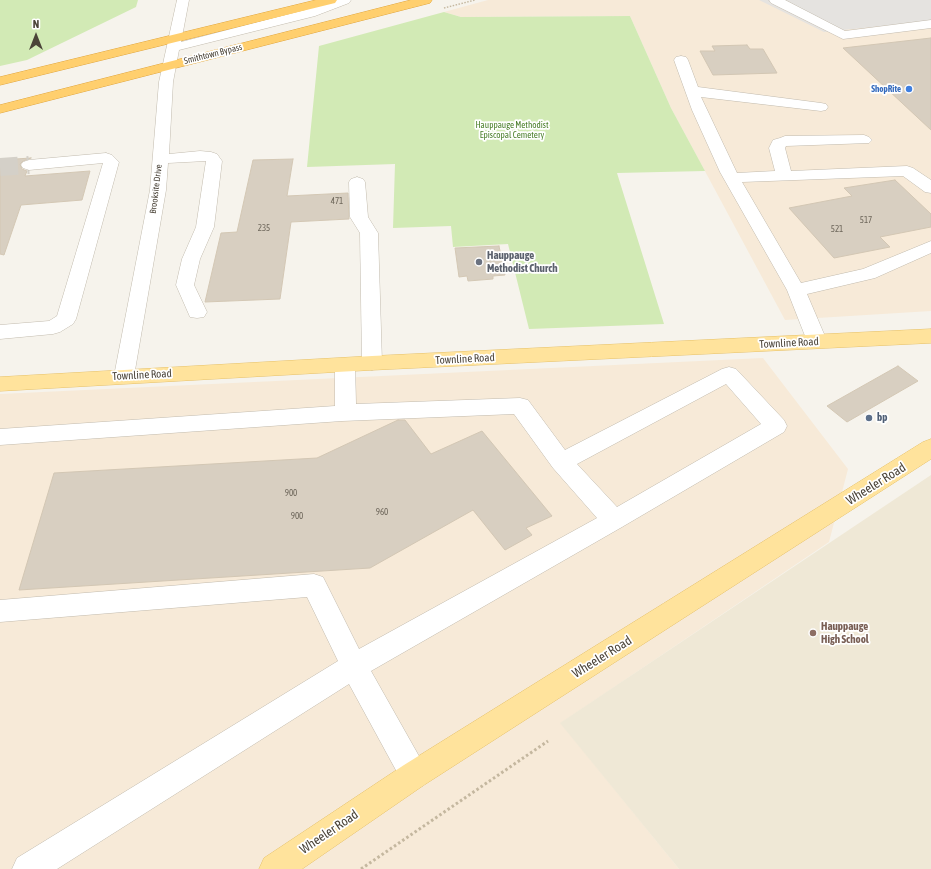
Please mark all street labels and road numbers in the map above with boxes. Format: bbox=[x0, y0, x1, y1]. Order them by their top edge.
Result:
street label: Smithtown Bypass bbox=[183, 42, 243, 66]
street label: Brooksite Drive bbox=[148, 164, 164, 214]
street label: Townline Road bbox=[759, 335, 819, 351]
street label: Townline Road bbox=[435, 351, 495, 367]
street label: Townline Road bbox=[112, 367, 172, 383]
street label: Wheeler Road bbox=[843, 460, 909, 508]
street label: Wheeler Road bbox=[569, 633, 635, 681]
street label: Wheeler Road bbox=[297, 807, 361, 857]

